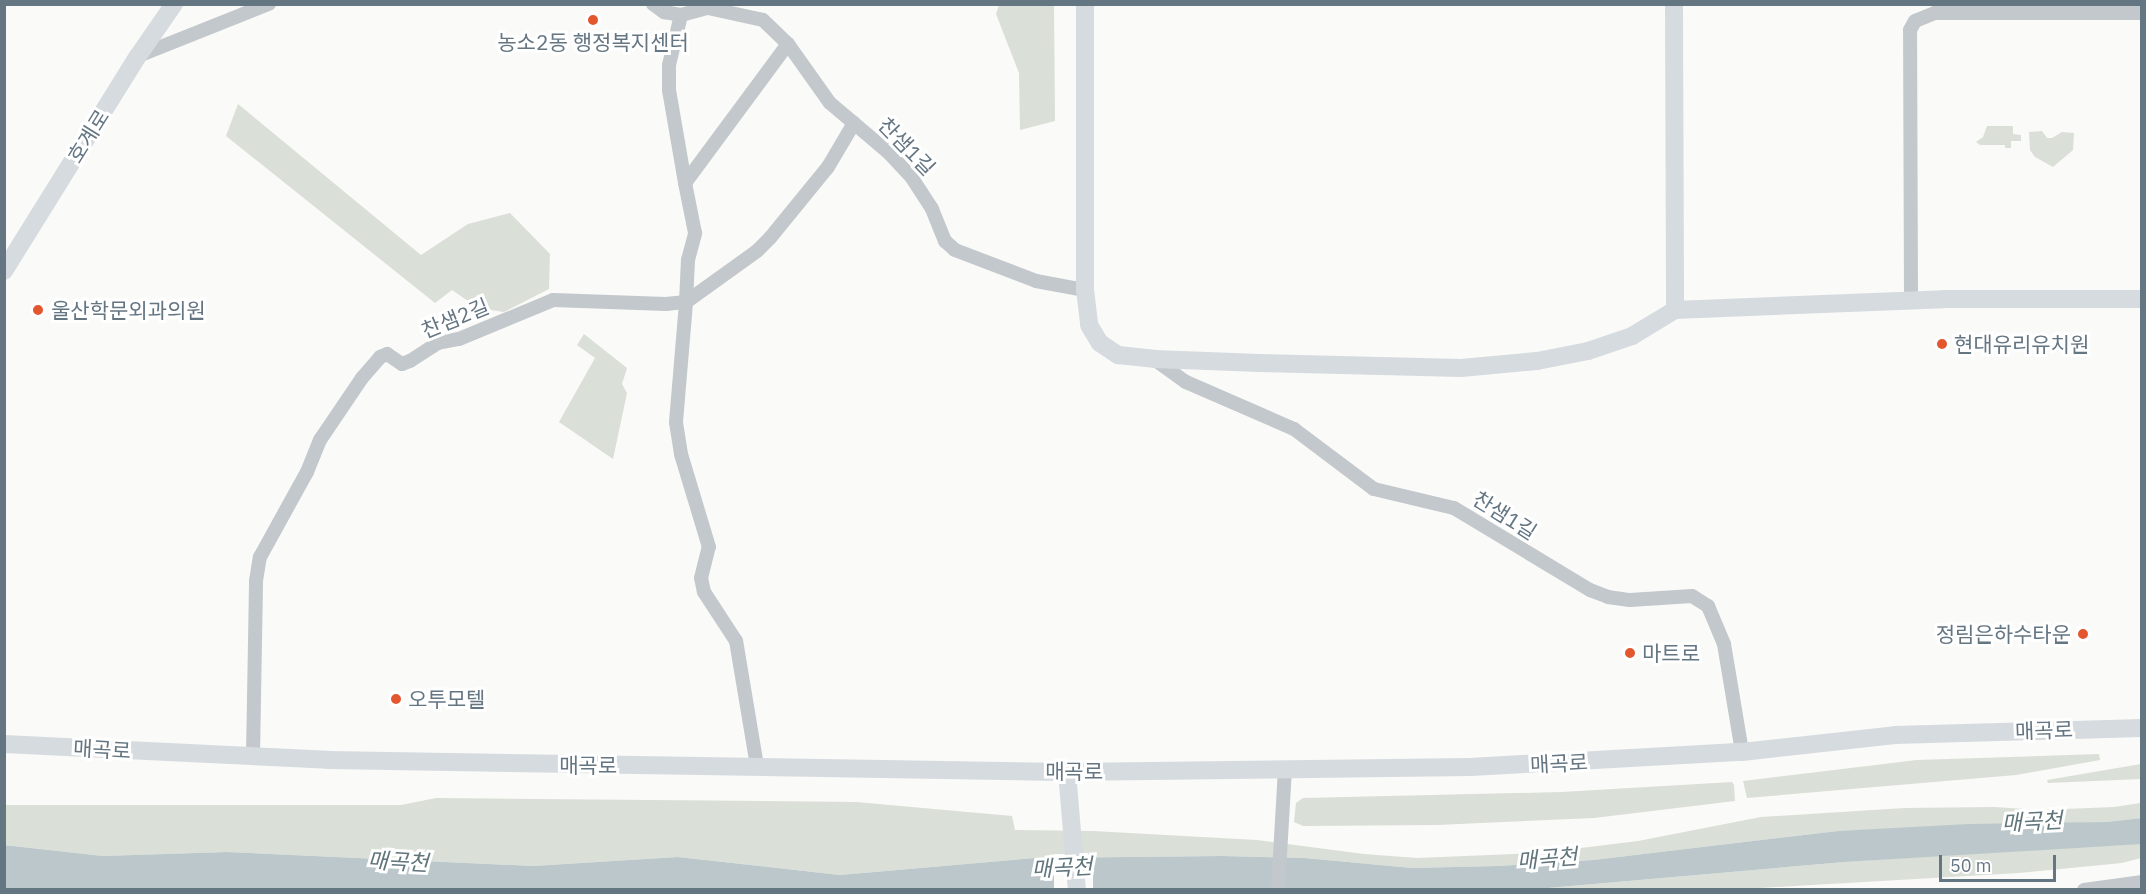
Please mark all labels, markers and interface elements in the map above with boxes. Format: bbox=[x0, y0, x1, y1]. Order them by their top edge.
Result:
marker: 농소2동 행정복지센터 bbox=[586, 13, 600, 27]
place label: 농소2동 행정복지센터 bbox=[497, 29, 689, 55]
street label: 호계로 bbox=[62, 105, 114, 167]
street label: 찬샘1길 bbox=[873, 112, 941, 180]
street label: 찬샘2길 bbox=[418, 293, 492, 343]
place label: 울산학문외과의원 bbox=[51, 297, 206, 323]
marker: 울산학문외과의원 bbox=[29, 301, 47, 319]
place label: 현대유리유치원 bbox=[1954, 331, 2089, 357]
marker: 현대유리유치원 bbox=[1935, 337, 1949, 351]
street label: 찬샘1길 bbox=[1468, 486, 1542, 544]
place label: 정림은하수타운 bbox=[1936, 621, 2071, 647]
marker: 정림은하수타운 bbox=[2076, 627, 2090, 641]
place label: 마트로 bbox=[1642, 640, 1700, 666]
marker: 마트로 bbox=[1623, 646, 1637, 660]
place label: 오투모텔 bbox=[408, 686, 485, 712]
marker: 오투모텔 bbox=[389, 692, 403, 706]
street label: 매곡로 bbox=[2015, 716, 2073, 744]
street label: 매곡로 bbox=[72, 735, 132, 763]
street label: 매곡로 bbox=[1529, 749, 1589, 777]
street label: 매곡로 bbox=[559, 752, 617, 778]
street label: 매곡로 bbox=[1045, 758, 1103, 784]
water label: 매곡천 bbox=[2001, 806, 2063, 836]
water label: 매곡천 bbox=[1516, 842, 1578, 874]
scale bar bbox=[1942, 843, 2059, 881]
water label: 매곡천 bbox=[367, 846, 429, 876]
water label: 매곡천 bbox=[1031, 852, 1093, 882]
text: 50 m bbox=[1950, 854, 1992, 877]

